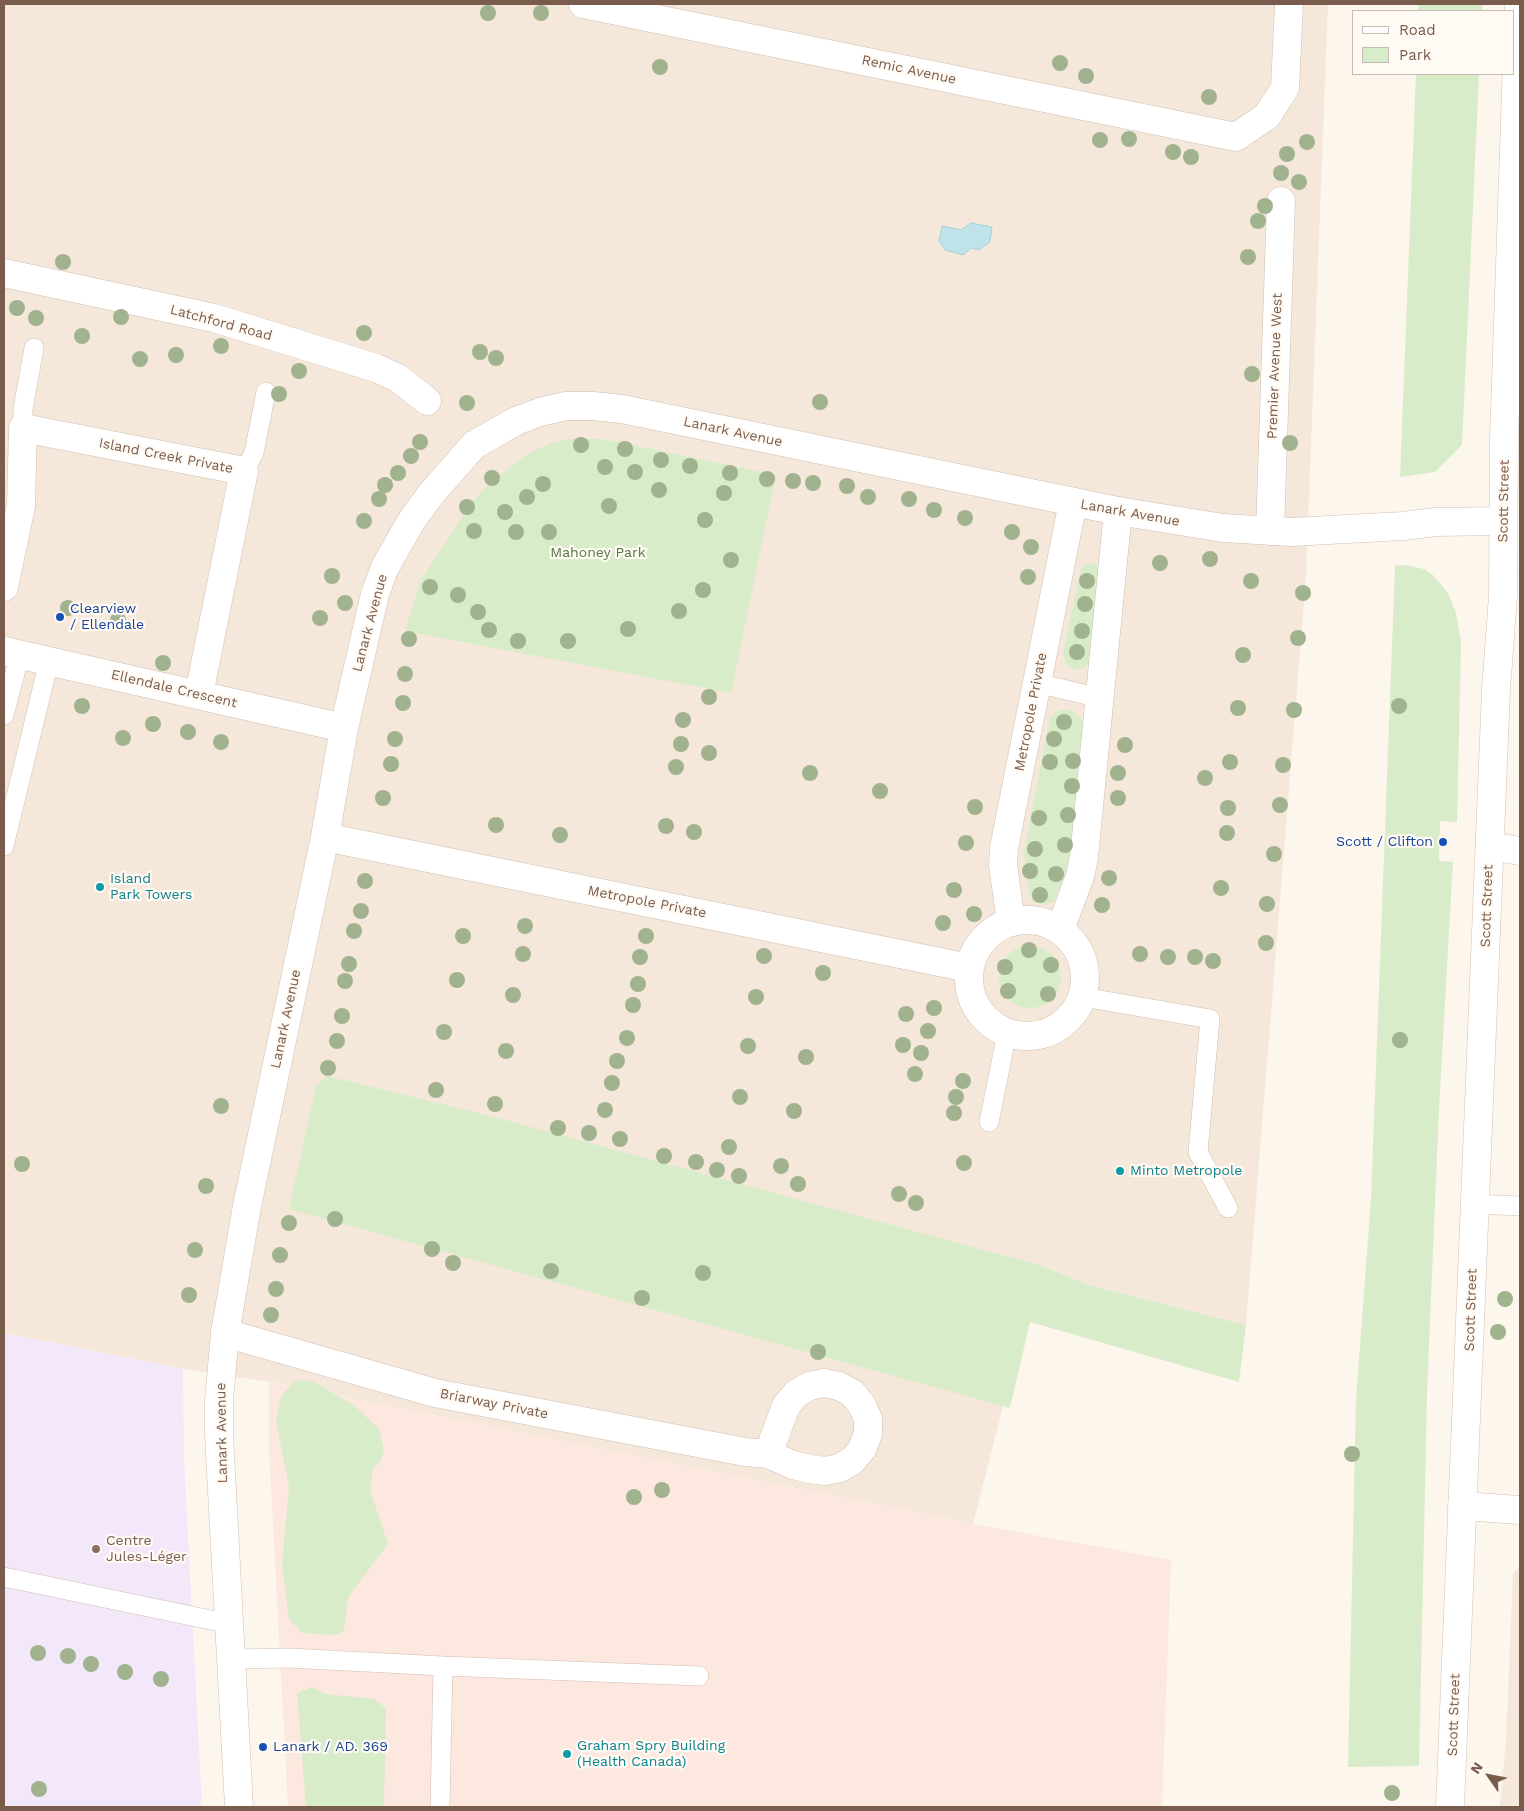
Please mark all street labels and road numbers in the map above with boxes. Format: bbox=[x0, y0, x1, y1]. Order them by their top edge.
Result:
street label: Remic Avenue bbox=[860, 52, 958, 88]
street label: Premier Avenue West bbox=[1264, 293, 1286, 439]
street label: Latchford Road bbox=[168, 301, 274, 345]
street label: Lanark Avenue bbox=[682, 413, 784, 451]
street label: Island Creek Private bbox=[97, 435, 235, 477]
street label: Scott Street bbox=[1495, 459, 1513, 543]
street label: Lanark Avenue bbox=[1079, 496, 1181, 530]
street label: Lanark Avenue bbox=[349, 572, 391, 674]
street label: Metropole Private bbox=[1011, 651, 1051, 773]
street label: Ellendale Crescent bbox=[109, 666, 239, 712]
street label: Scott Street bbox=[1477, 864, 1497, 948]
street label: Metropole Private bbox=[586, 882, 708, 922]
street label: Lanark Avenue bbox=[267, 968, 305, 1070]
street label: Scott Street bbox=[1461, 1268, 1481, 1352]
street label: Lanark Avenue bbox=[213, 1382, 231, 1484]
street label: Briarway Private bbox=[438, 1385, 550, 1423]
street label: Scott Street bbox=[1444, 1673, 1464, 1757]

